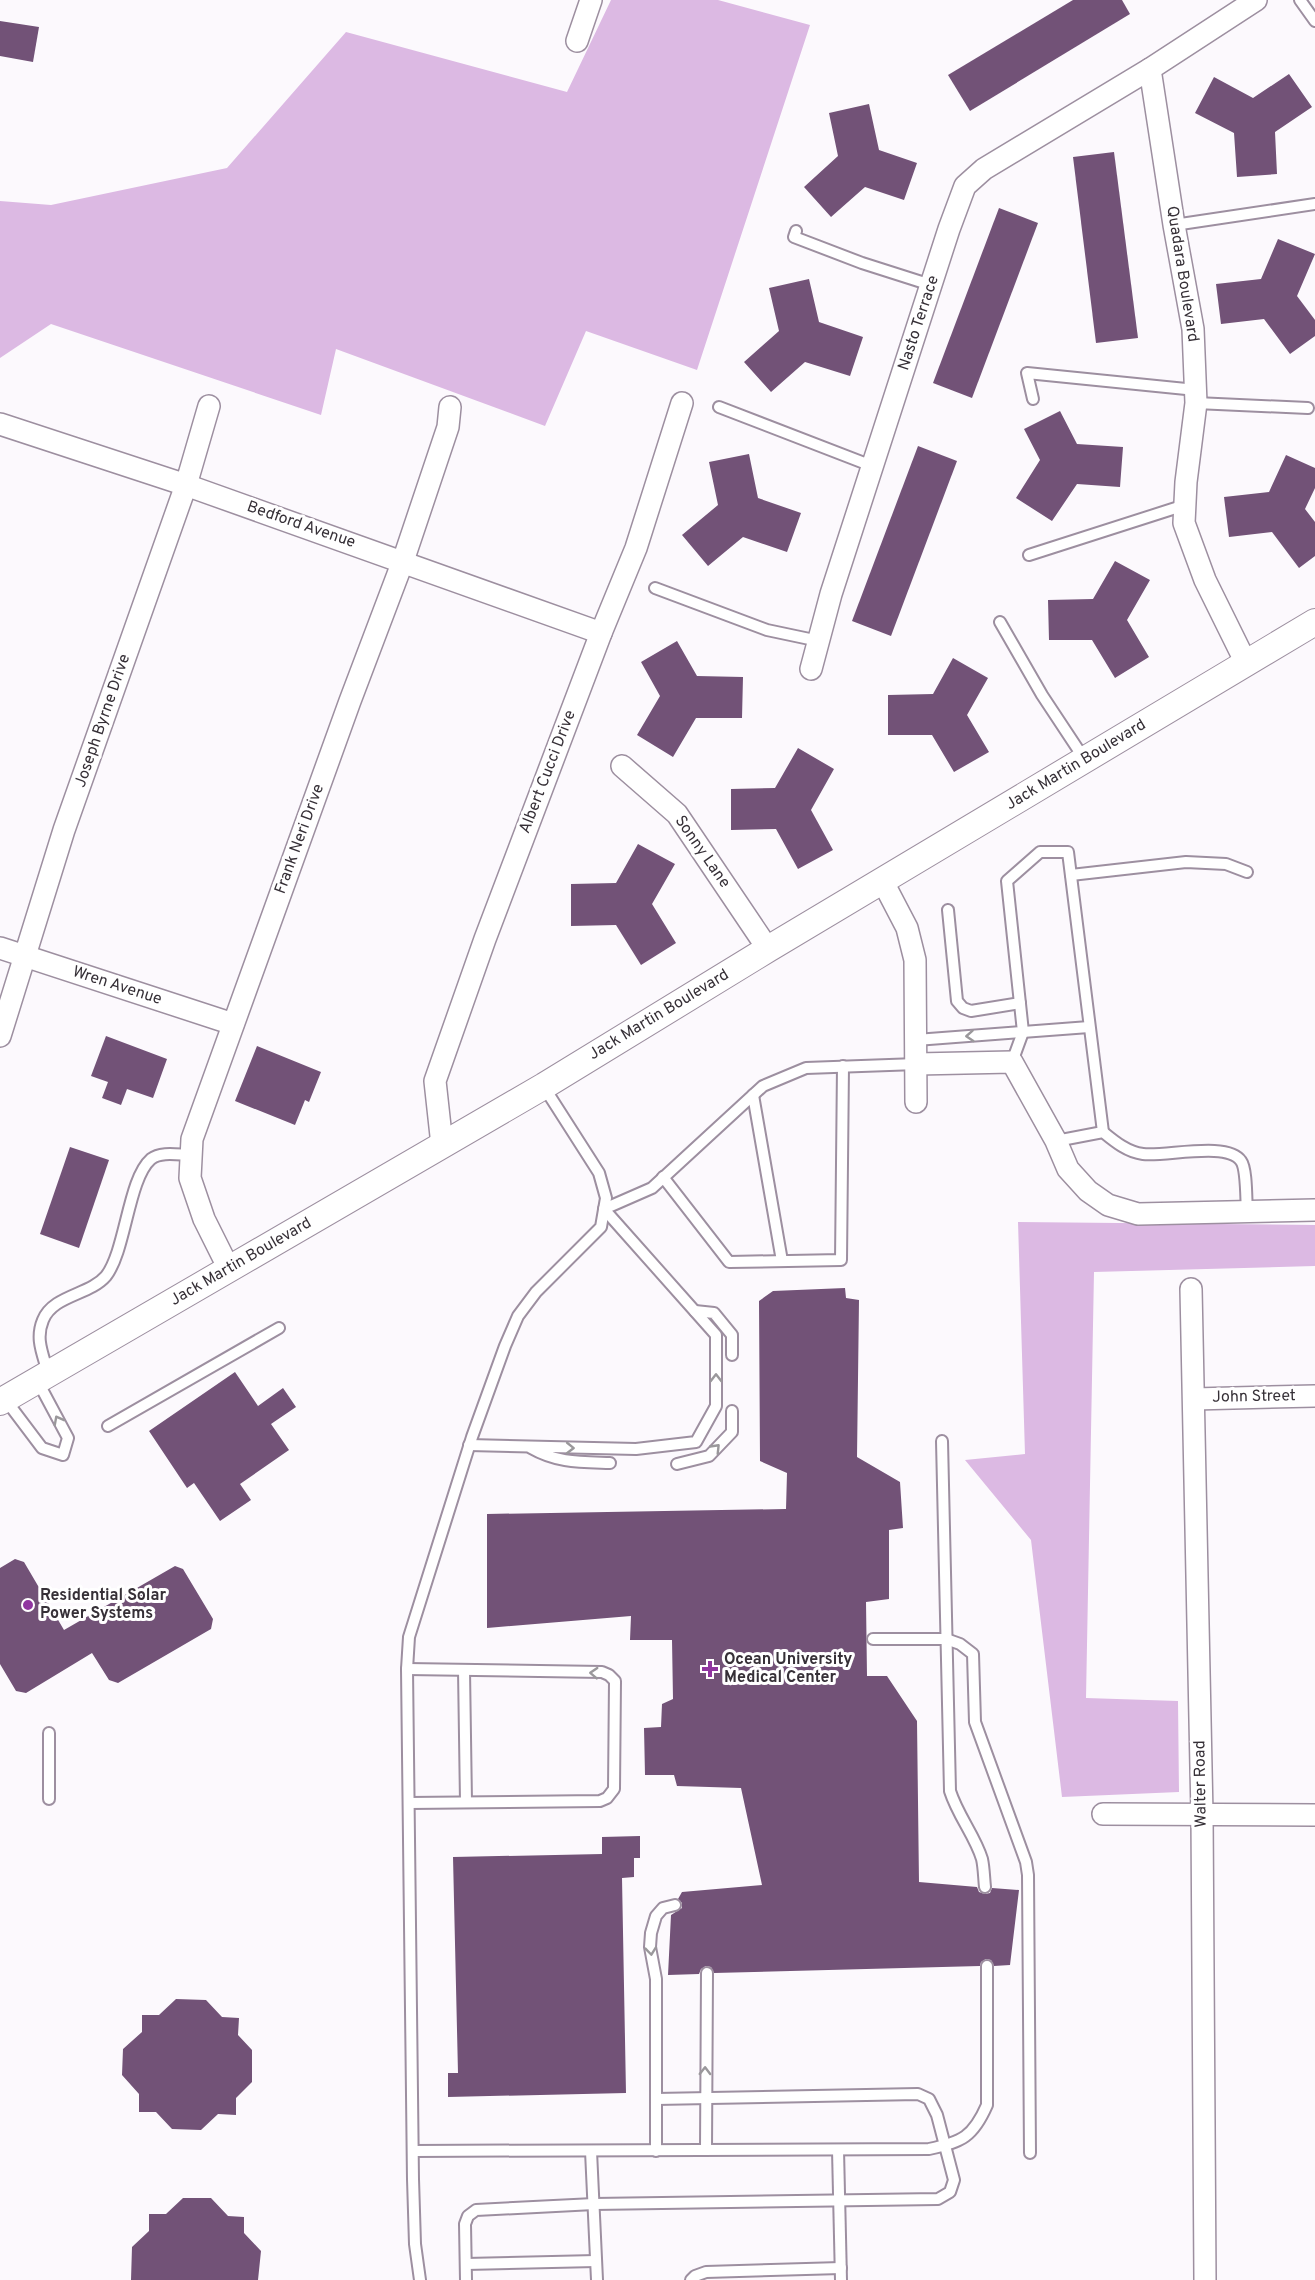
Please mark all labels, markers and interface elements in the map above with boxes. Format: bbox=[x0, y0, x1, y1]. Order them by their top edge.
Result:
street label: Quadara Boulevard bbox=[1161, 205, 1203, 343]
street label: Nasto Terrace bbox=[894, 273, 944, 373]
street label: Bedford Avenue bbox=[244, 497, 358, 553]
street label: Joseph Byrne Drive bbox=[71, 652, 135, 790]
street label: Albert Cucci Drive bbox=[515, 708, 581, 836]
street label: Jack Martin Boulevard bbox=[1002, 715, 1150, 815]
street label: Frank Neri Drive bbox=[271, 781, 329, 897]
street label: Sonny Lane bbox=[670, 812, 734, 892]
street label: Wren Avenue bbox=[70, 962, 164, 1010]
street label: Jack Martin Boulevard bbox=[585, 965, 733, 1065]
one-way arrow bbox=[965, 1029, 974, 1042]
street label: Jack Martin Boulevard bbox=[167, 1213, 315, 1311]
one-way arrow bbox=[710, 1374, 722, 1383]
street label: John Street bbox=[1212, 1386, 1296, 1408]
one-way arrow bbox=[54, 1416, 65, 1427]
one-way arrow bbox=[565, 1442, 574, 1454]
one-way arrow bbox=[709, 1445, 720, 1456]
place label: Residential Solar Power Systems bbox=[40, 1586, 166, 1624]
marker: Residential Solar Power Systems bbox=[21, 1598, 35, 1612]
place label: Ocean University Medical Center bbox=[724, 1650, 852, 1688]
marker: Ocean University Medical Center bbox=[701, 1660, 719, 1678]
one-way arrow bbox=[590, 1666, 599, 1679]
street label: Walter Road bbox=[1190, 1740, 1212, 1828]
one-way arrow bbox=[645, 1946, 657, 1955]
one-way arrow bbox=[699, 2066, 712, 2075]

